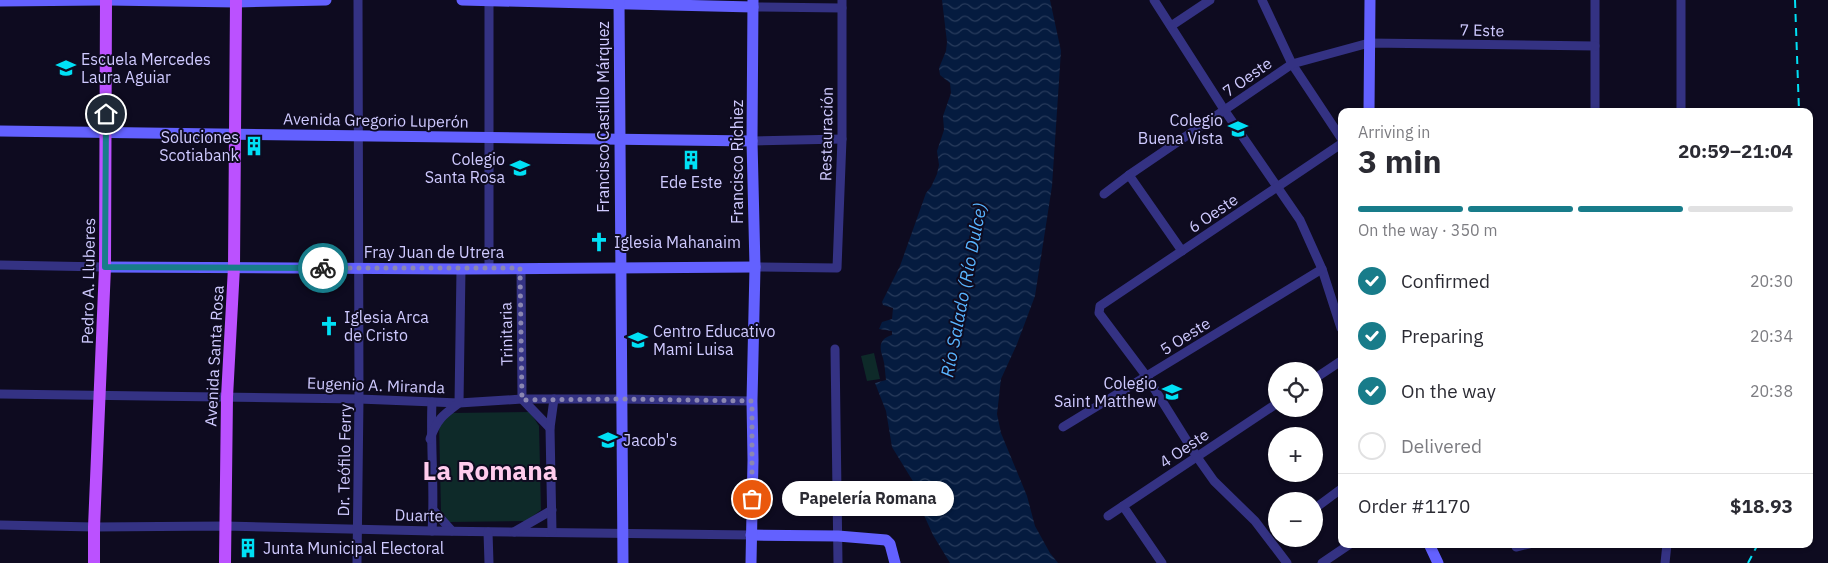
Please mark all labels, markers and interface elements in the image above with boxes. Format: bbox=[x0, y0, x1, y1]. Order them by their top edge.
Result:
street label: 7 Este bbox=[1459, 20, 1505, 40]
street label: Francisco Castillo Márquez bbox=[593, 21, 613, 213]
place label: Escuela Mercedes Laura Aguiar bbox=[81, 49, 211, 87]
street label: 7 Oeste bbox=[1219, 53, 1276, 101]
school or university icon: Escuela Mercedes Laura Aguiar bbox=[55, 57, 77, 79]
street label: Restauración bbox=[815, 87, 837, 181]
pin bbox=[85, 93, 127, 135]
icon: home bbox=[92, 100, 120, 128]
street label: Francisco Richiez bbox=[727, 100, 747, 224]
street label: Avenida Gregorio Luperón bbox=[283, 108, 469, 132]
place label: Colegio Buena Vista bbox=[1138, 110, 1223, 148]
school or university icon: Colegio Buena Vista bbox=[1227, 118, 1249, 140]
text: Arriving in bbox=[1358, 122, 1430, 142]
place label: Soluciones Scotiabank bbox=[159, 127, 240, 165]
building icon: Soluciones Scotiabank bbox=[243, 135, 265, 157]
text: 20:59–21:04 bbox=[1678, 139, 1793, 163]
text: 3 min bbox=[1358, 140, 1442, 182]
place label: Colegio Santa Rosa bbox=[425, 149, 505, 187]
building icon: Ede Este bbox=[680, 149, 702, 171]
school or university icon: Colegio Santa Rosa bbox=[509, 157, 531, 179]
place label: Ede Este bbox=[660, 172, 722, 192]
street label: 6 Oeste bbox=[1184, 189, 1242, 237]
water label: Río Salado (Río Dulce) bbox=[935, 201, 992, 379]
street label: Pedro A. Lluberes bbox=[77, 218, 99, 344]
text: On the way · 350 m bbox=[1358, 220, 1497, 240]
church icon: Iglesia Mahanaim bbox=[588, 231, 610, 253]
place label: Iglesia Mahanaim bbox=[614, 232, 741, 252]
street label: Fray Juan de Utrera bbox=[364, 242, 505, 262]
courier bbox=[298, 243, 348, 293]
icon: bike bbox=[309, 254, 337, 282]
icon: check bbox=[1358, 267, 1386, 295]
text: Confirmed bbox=[1401, 269, 1490, 293]
text: 20:30 bbox=[1750, 271, 1793, 291]
street label: Avenida Santa Rosa bbox=[200, 284, 228, 427]
street label: Trinitaria bbox=[495, 301, 517, 366]
place label: Iglesia Arca de Cristo bbox=[344, 307, 429, 345]
street label: 5 Oeste bbox=[1156, 313, 1214, 359]
church icon: Iglesia Arca de Cristo bbox=[318, 315, 340, 337]
place label: Centro Educativo Mami Luisa bbox=[653, 321, 775, 359]
icon: check bbox=[1358, 322, 1386, 350]
text: Preparing bbox=[1401, 324, 1483, 348]
text: 20:34 bbox=[1750, 326, 1793, 346]
school or university icon: Centro Educativo Mami Luisa bbox=[627, 329, 649, 351]
map controls bbox=[1268, 362, 1323, 547]
button: locate bbox=[1268, 362, 1323, 417]
street label: Eugenio A. Miranda bbox=[307, 373, 446, 397]
place label: Colegio Saint Matthew bbox=[1054, 373, 1157, 411]
icon: check bbox=[1358, 377, 1386, 405]
text: On the way bbox=[1401, 379, 1496, 403]
school or university icon: Colegio Saint Matthew bbox=[1161, 381, 1183, 403]
text: 20:38 bbox=[1750, 381, 1793, 401]
street label: Dr. Teófilo Ferry bbox=[333, 404, 355, 516]
street label: 4 Oeste bbox=[1155, 424, 1213, 472]
button: + bbox=[1268, 427, 1323, 482]
school or university icon: Jacob's bbox=[597, 429, 619, 451]
place label: Jacob's bbox=[623, 430, 677, 450]
text: Delivered bbox=[1401, 434, 1482, 458]
district label: La Romana bbox=[423, 453, 558, 487]
pin bbox=[731, 478, 773, 520]
callout: Papelería Romana bbox=[782, 482, 954, 516]
icon: bag bbox=[738, 485, 766, 513]
text: Papelería Romana bbox=[799, 488, 937, 508]
button: − bbox=[1268, 492, 1323, 547]
text: Order #1170 bbox=[1358, 494, 1470, 518]
text: $18.93 bbox=[1730, 494, 1793, 518]
street label: Duarte bbox=[395, 505, 444, 525]
building icon: Junta Municipal Electoral bbox=[237, 537, 259, 559]
place label: Junta Municipal Electoral bbox=[263, 538, 444, 558]

